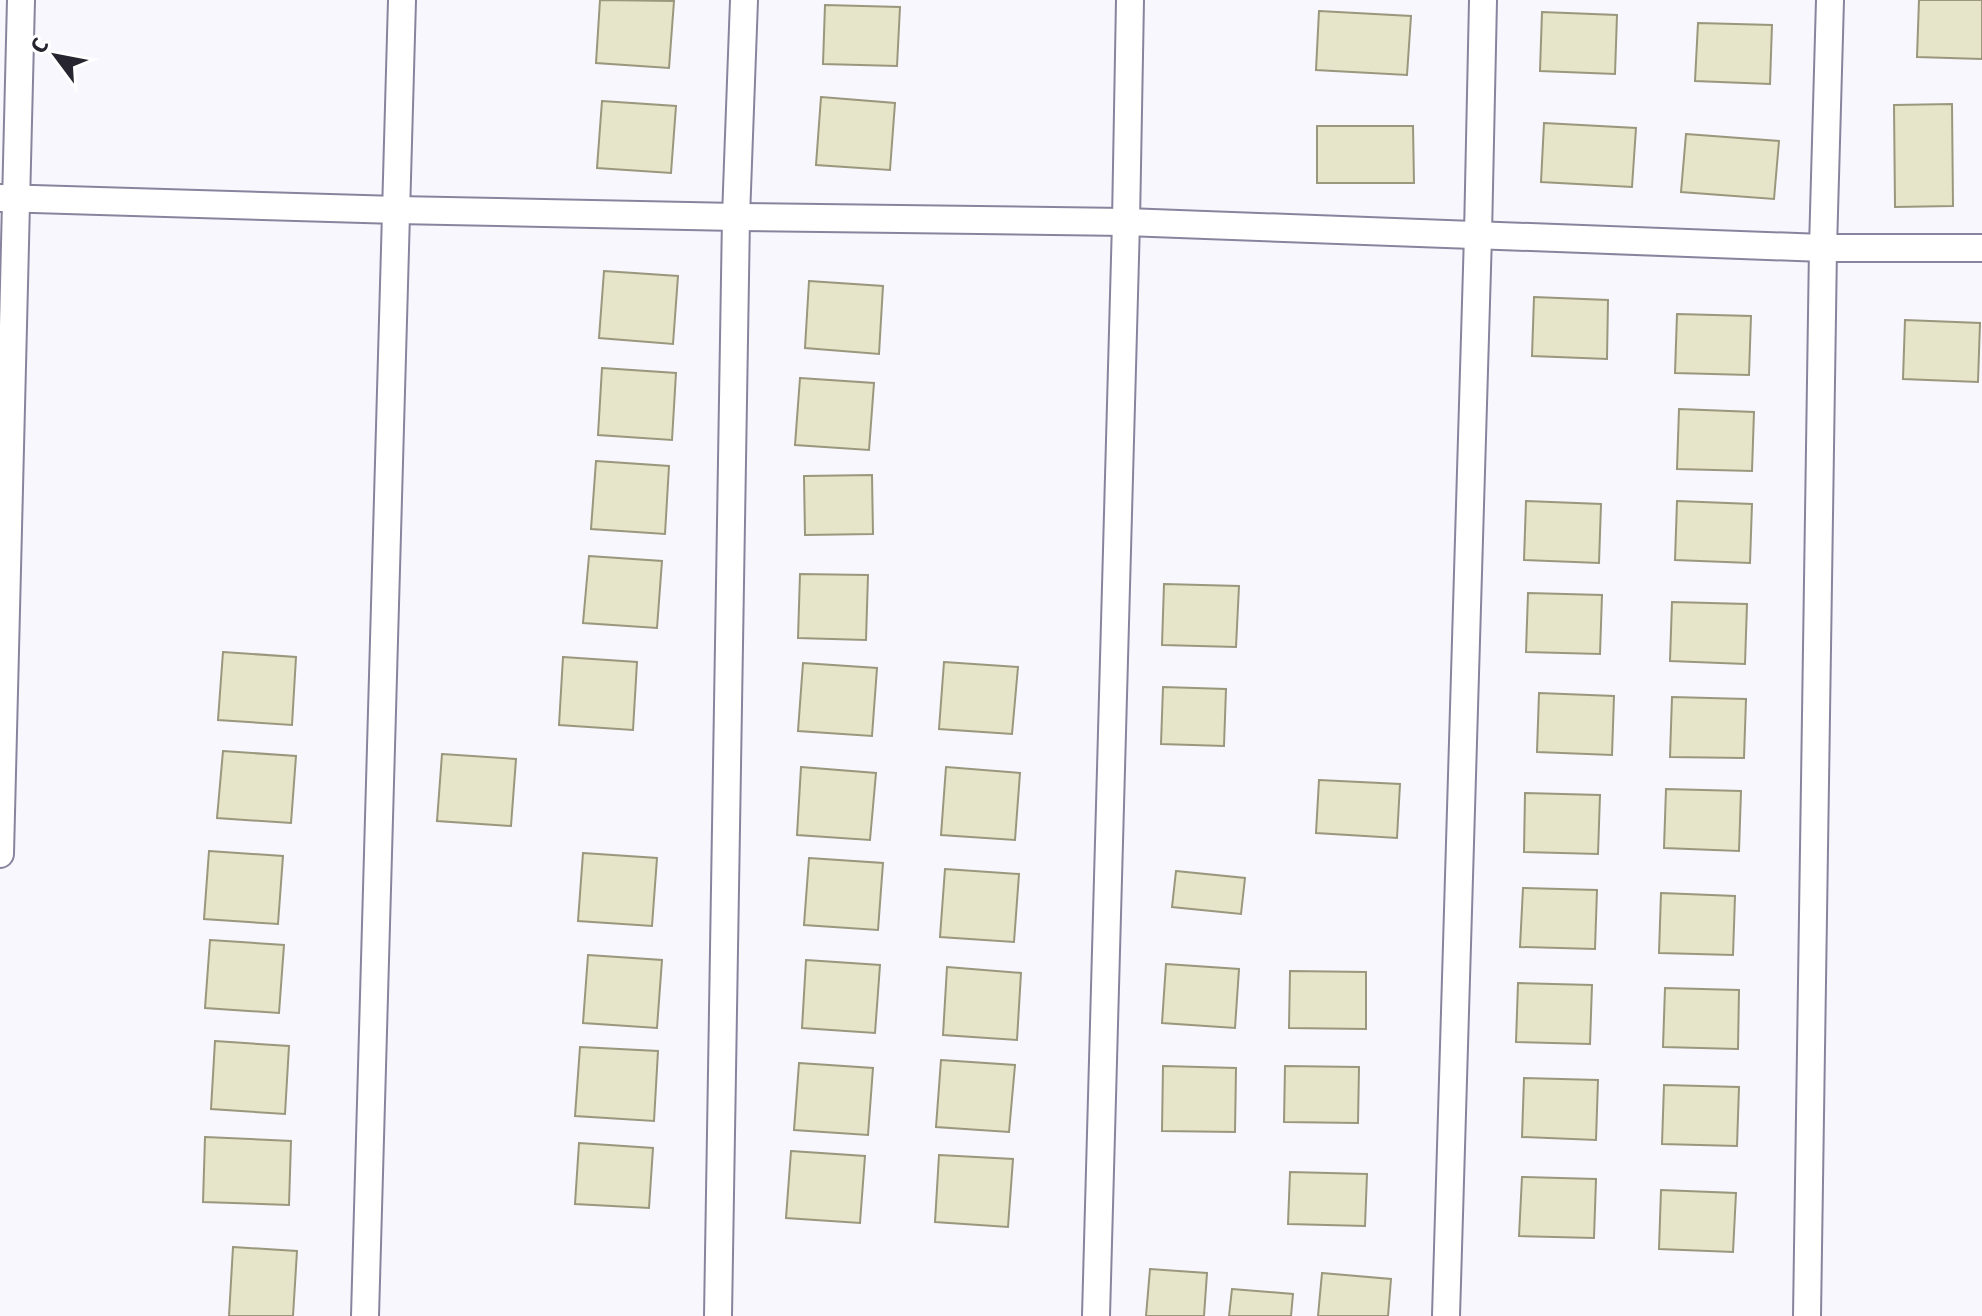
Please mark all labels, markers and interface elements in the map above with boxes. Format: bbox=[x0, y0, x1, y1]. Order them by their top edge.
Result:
north arrow bbox=[16, 16, 96, 96]
text: С bbox=[25, 33, 54, 58]

